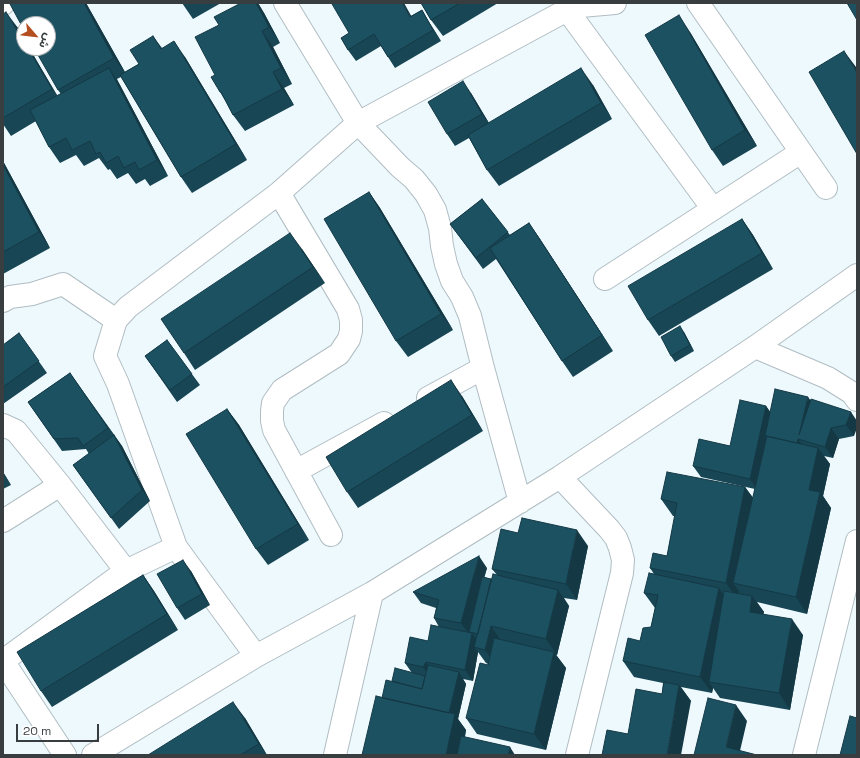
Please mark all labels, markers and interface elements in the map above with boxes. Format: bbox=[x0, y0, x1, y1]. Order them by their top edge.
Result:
north arrow bbox=[16, 16, 56, 56]
text: ش bbox=[36, 31, 55, 51]
scale bar bbox=[18, 716, 101, 742]
text: 20 m bbox=[23, 723, 51, 739]

